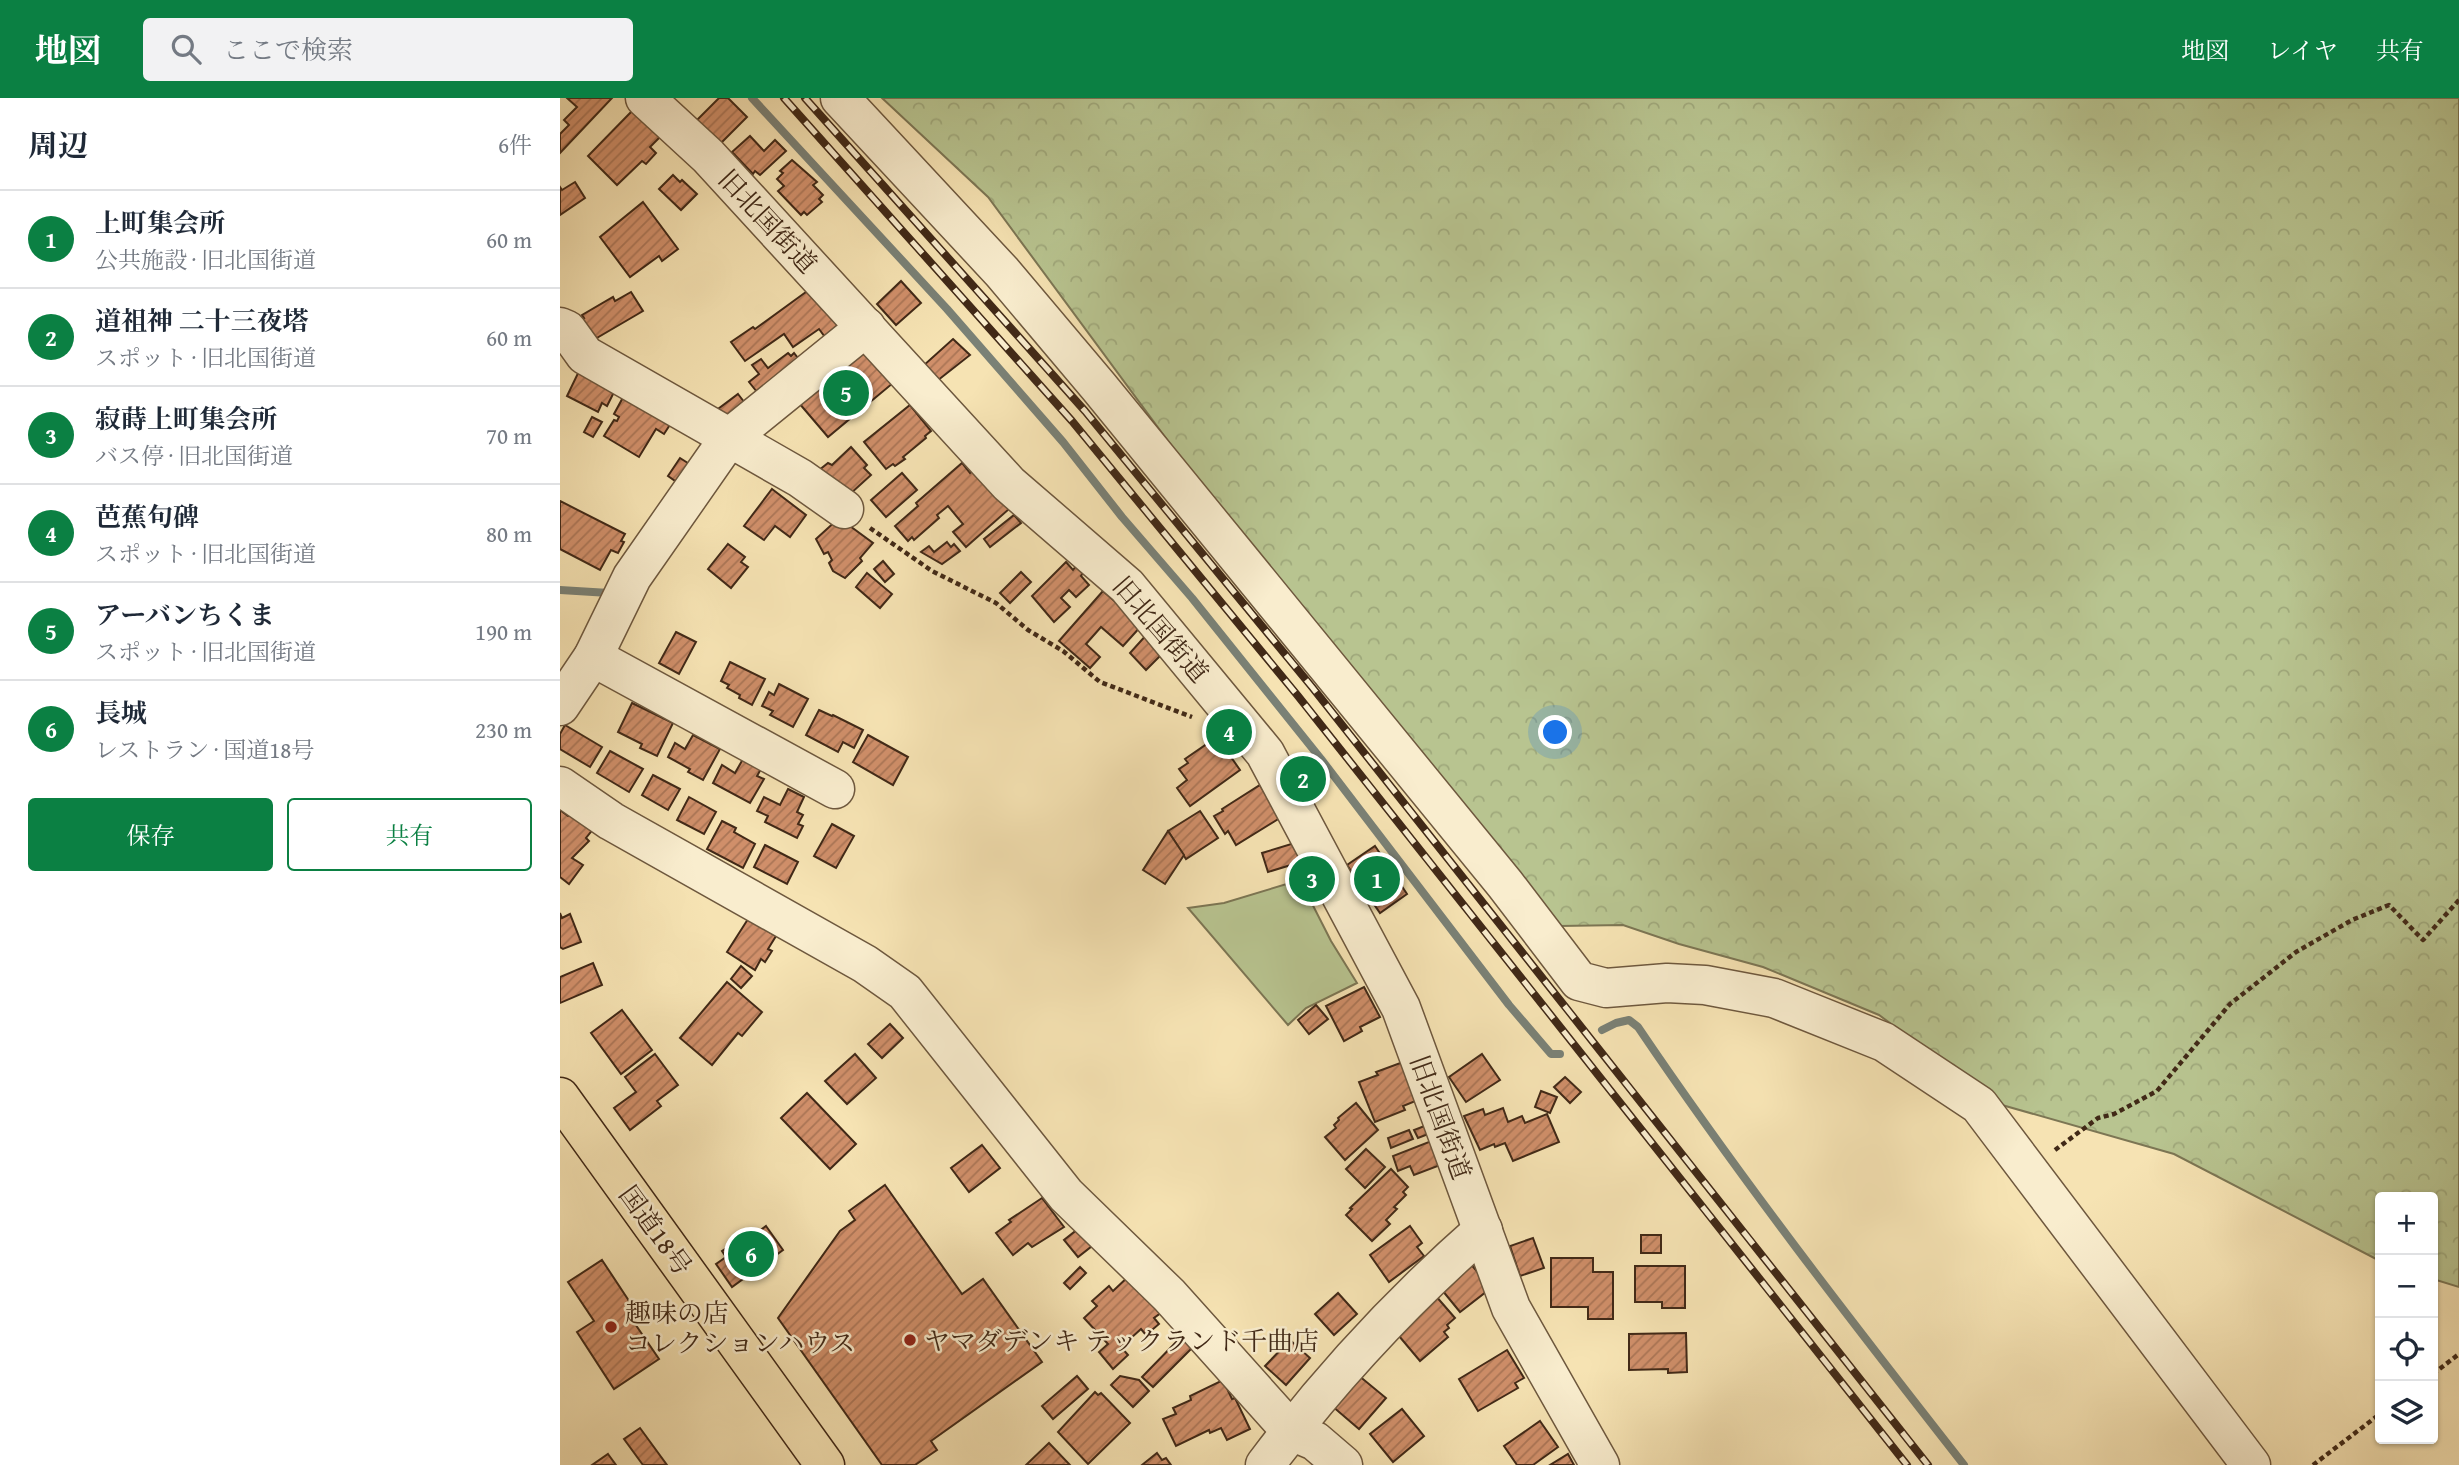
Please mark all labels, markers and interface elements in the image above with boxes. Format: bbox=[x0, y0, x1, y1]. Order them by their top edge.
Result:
search box bbox=[143, 18, 633, 81]
text: 地図 bbox=[35, 26, 101, 74]
icon: search bbox=[167, 30, 205, 68]
text: ここで検索 bbox=[223, 30, 353, 69]
text: 地図 bbox=[2181, 33, 2229, 68]
text: レイヤ bbox=[2267, 33, 2338, 68]
text: 共有 bbox=[2376, 33, 2424, 68]
text: 周辺 bbox=[28, 123, 88, 167]
text: 6件 bbox=[498, 128, 532, 161]
street label: 旧北国街道 bbox=[709, 160, 827, 282]
text: 上町集会所 bbox=[95, 203, 225, 242]
text: 1 bbox=[45, 223, 57, 256]
text: 60 m bbox=[486, 223, 532, 256]
text: 公共施設 · 旧北国街道 bbox=[95, 243, 316, 276]
text: 道祖神 二十三夜塔 bbox=[95, 301, 309, 340]
text: 2 bbox=[45, 321, 57, 354]
text: 60 m bbox=[486, 321, 532, 354]
text: スポット · 旧北国街道 bbox=[95, 341, 316, 374]
pin: 5 bbox=[823, 367, 869, 419]
text: 寂蒔上町集会所 bbox=[95, 399, 277, 438]
text: 3 bbox=[45, 419, 57, 452]
text: 70 m bbox=[486, 419, 532, 452]
text: バス停 · 旧北国街道 bbox=[95, 439, 293, 472]
text: 芭蕉句碑 bbox=[95, 497, 199, 536]
text: 4 bbox=[45, 517, 57, 550]
text: 80 m bbox=[486, 517, 532, 550]
text: スポット · 旧北国街道 bbox=[95, 537, 316, 570]
street label: 旧北国街道 bbox=[1104, 567, 1218, 691]
text: アーバンちくま bbox=[95, 595, 275, 634]
text: 5 bbox=[45, 615, 57, 648]
text: 190 m bbox=[475, 615, 532, 648]
text: スポット · 旧北国街道 bbox=[95, 635, 316, 668]
text: 長城 bbox=[95, 693, 147, 732]
pin: 4 bbox=[1206, 706, 1252, 758]
text: 6 bbox=[45, 713, 57, 746]
text: 230 m bbox=[475, 713, 532, 746]
your location bbox=[1538, 715, 1572, 749]
text: レストラン · 国道18号 bbox=[95, 733, 314, 766]
pin: 2 bbox=[1280, 753, 1326, 805]
button: 保存 bbox=[28, 798, 273, 871]
button: 共有 bbox=[287, 798, 532, 871]
pin: 3 bbox=[1289, 853, 1335, 905]
pin: 1 bbox=[1354, 853, 1400, 905]
street label: 旧北国街道 bbox=[1400, 1049, 1482, 1185]
street label: 国道18号 bbox=[610, 1177, 702, 1283]
map controls bbox=[2375, 1192, 2438, 1444]
button: + bbox=[2375, 1192, 2438, 1255]
pin: 6 bbox=[728, 1228, 774, 1280]
button: − bbox=[2375, 1255, 2438, 1318]
place label: 趣味の店 コレクションハウス bbox=[625, 1293, 855, 1362]
button: locate bbox=[2375, 1318, 2438, 1381]
marker: 趣味の店 コレクションハウス bbox=[603, 1319, 619, 1335]
place label: ヤマダデンキ テックランド千曲店 bbox=[924, 1321, 1319, 1360]
marker: ヤマダデンキ テックランド千曲店 bbox=[902, 1332, 918, 1348]
button: layers bbox=[2375, 1381, 2438, 1444]

